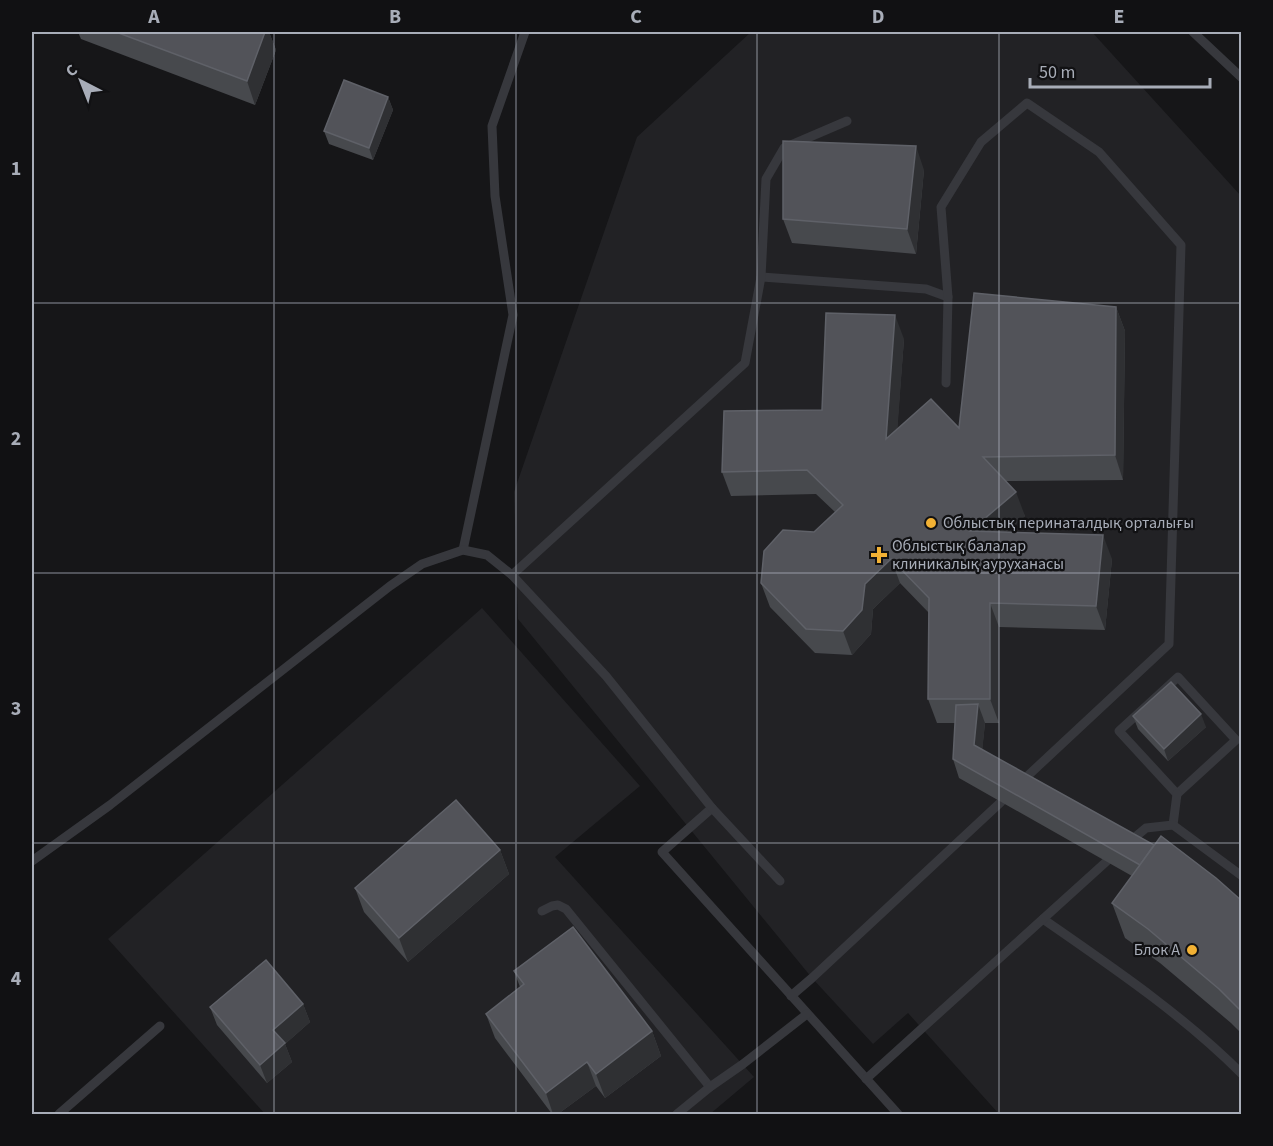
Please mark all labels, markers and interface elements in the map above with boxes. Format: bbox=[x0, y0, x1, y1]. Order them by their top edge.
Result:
text: A bbox=[147, 3, 160, 31]
text: B bbox=[389, 3, 401, 31]
text: C bbox=[630, 3, 642, 31]
text: D bbox=[872, 3, 884, 31]
text: E bbox=[1114, 3, 1124, 31]
north arrow bbox=[51, 51, 111, 111]
scale bar bbox=[1030, 51, 1210, 89]
text: С bbox=[61, 59, 82, 82]
text: 50 m bbox=[1039, 60, 1075, 85]
text: 1 bbox=[11, 155, 21, 183]
text: 2 bbox=[11, 425, 21, 453]
place label: Облыстық перинаталдық орталығы bbox=[943, 512, 1194, 534]
marker: Облыстық перинаталдық орталығы bbox=[924, 516, 938, 530]
place label: Облыстық балалар клиникалық ауруханасы bbox=[892, 535, 1064, 575]
marker: Облыстық балалар клиникалық ауруханасы bbox=[870, 546, 888, 564]
text: 3 bbox=[11, 695, 21, 723]
place label: Блок А bbox=[1134, 939, 1180, 961]
marker: Блок А bbox=[1185, 943, 1199, 957]
text: 4 bbox=[11, 965, 22, 993]

